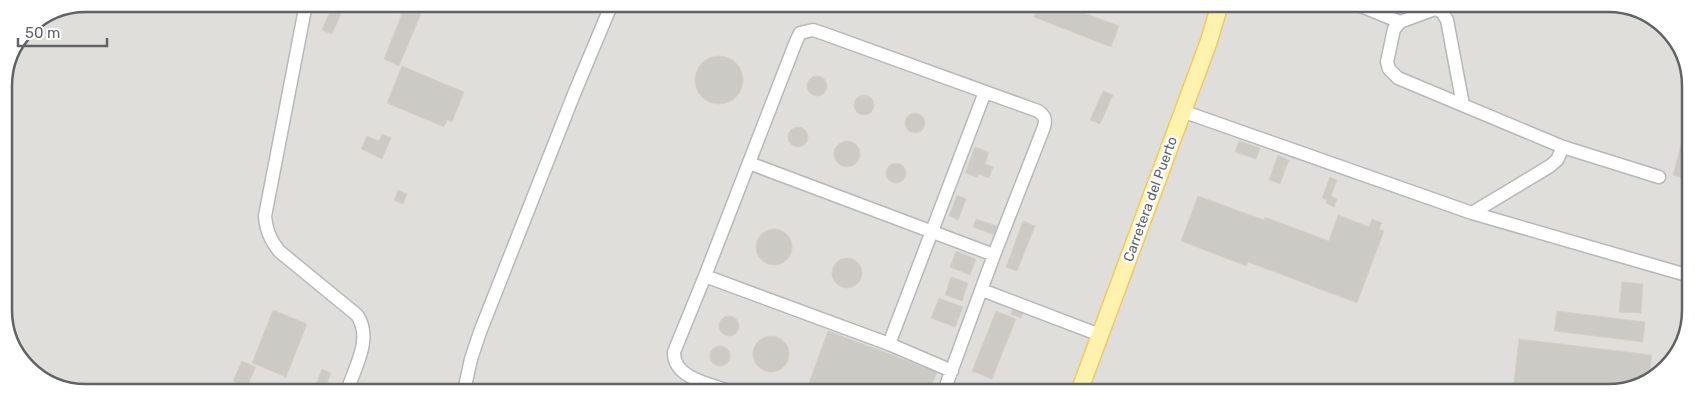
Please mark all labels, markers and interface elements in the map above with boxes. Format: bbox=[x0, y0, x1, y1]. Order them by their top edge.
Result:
scale bar bbox=[18, 15, 106, 47]
text: 50 m bbox=[25, 24, 60, 42]
street label: Carretera del Puerto bbox=[1120, 134, 1181, 264]

